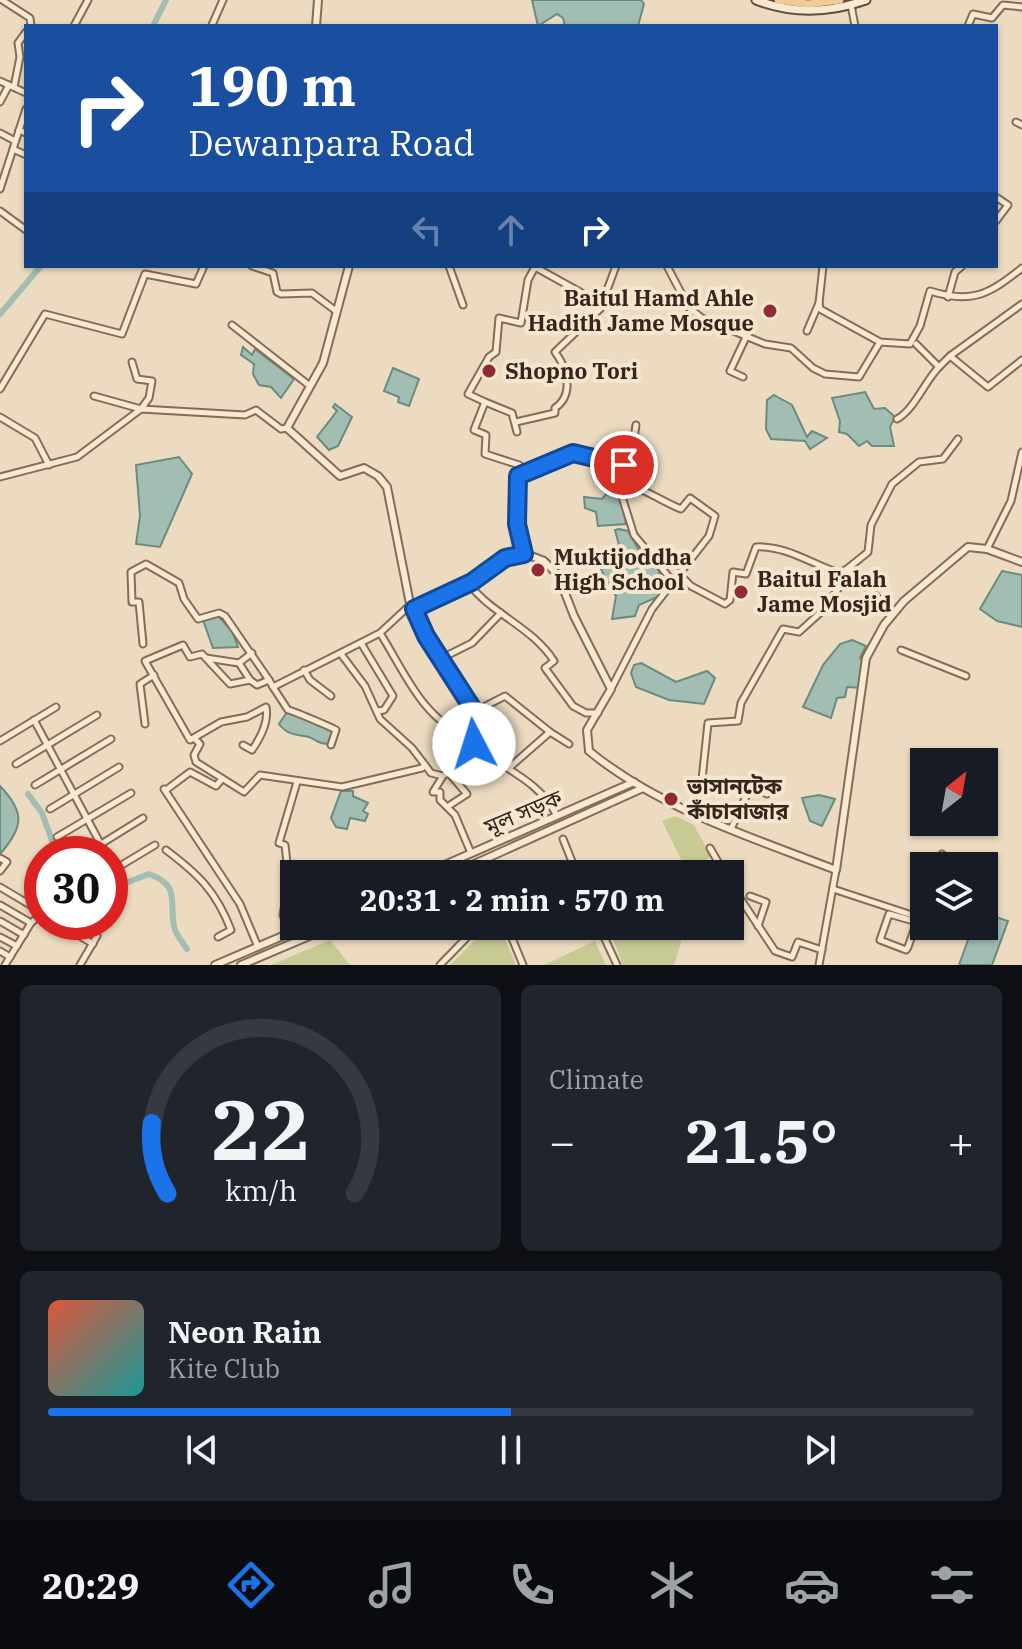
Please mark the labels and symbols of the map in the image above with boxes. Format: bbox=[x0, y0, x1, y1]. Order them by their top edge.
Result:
place label: Baitul Hamd Ahle Hadith Jame Mosque bbox=[528, 283, 754, 337]
marker: Baitul Hamd Ahle Hadith Jame Mosque bbox=[761, 302, 779, 320]
place label: Shopno Tori bbox=[505, 356, 638, 385]
marker: Shopno Tori bbox=[480, 362, 498, 380]
pin bbox=[590, 431, 658, 499]
place label: Muktijoddha High School bbox=[554, 542, 692, 596]
marker: Muktijoddha High School bbox=[529, 561, 547, 579]
place label: Baitul Falah Jame Mosjid bbox=[757, 564, 892, 618]
marker: Baitul Falah Jame Mosjid bbox=[732, 583, 750, 601]
position arrow bbox=[432, 702, 516, 786]
north arrow bbox=[910, 748, 998, 836]
place label: ভাসানটেক কাঁচাবাজার bbox=[686, 771, 789, 825]
street label: মূল সড়ক bbox=[479, 782, 566, 841]
marker: ভাসানটেক কাঁচাবাজার bbox=[662, 790, 680, 808]
speed limit sign: 30 bbox=[24, 836, 128, 940]

